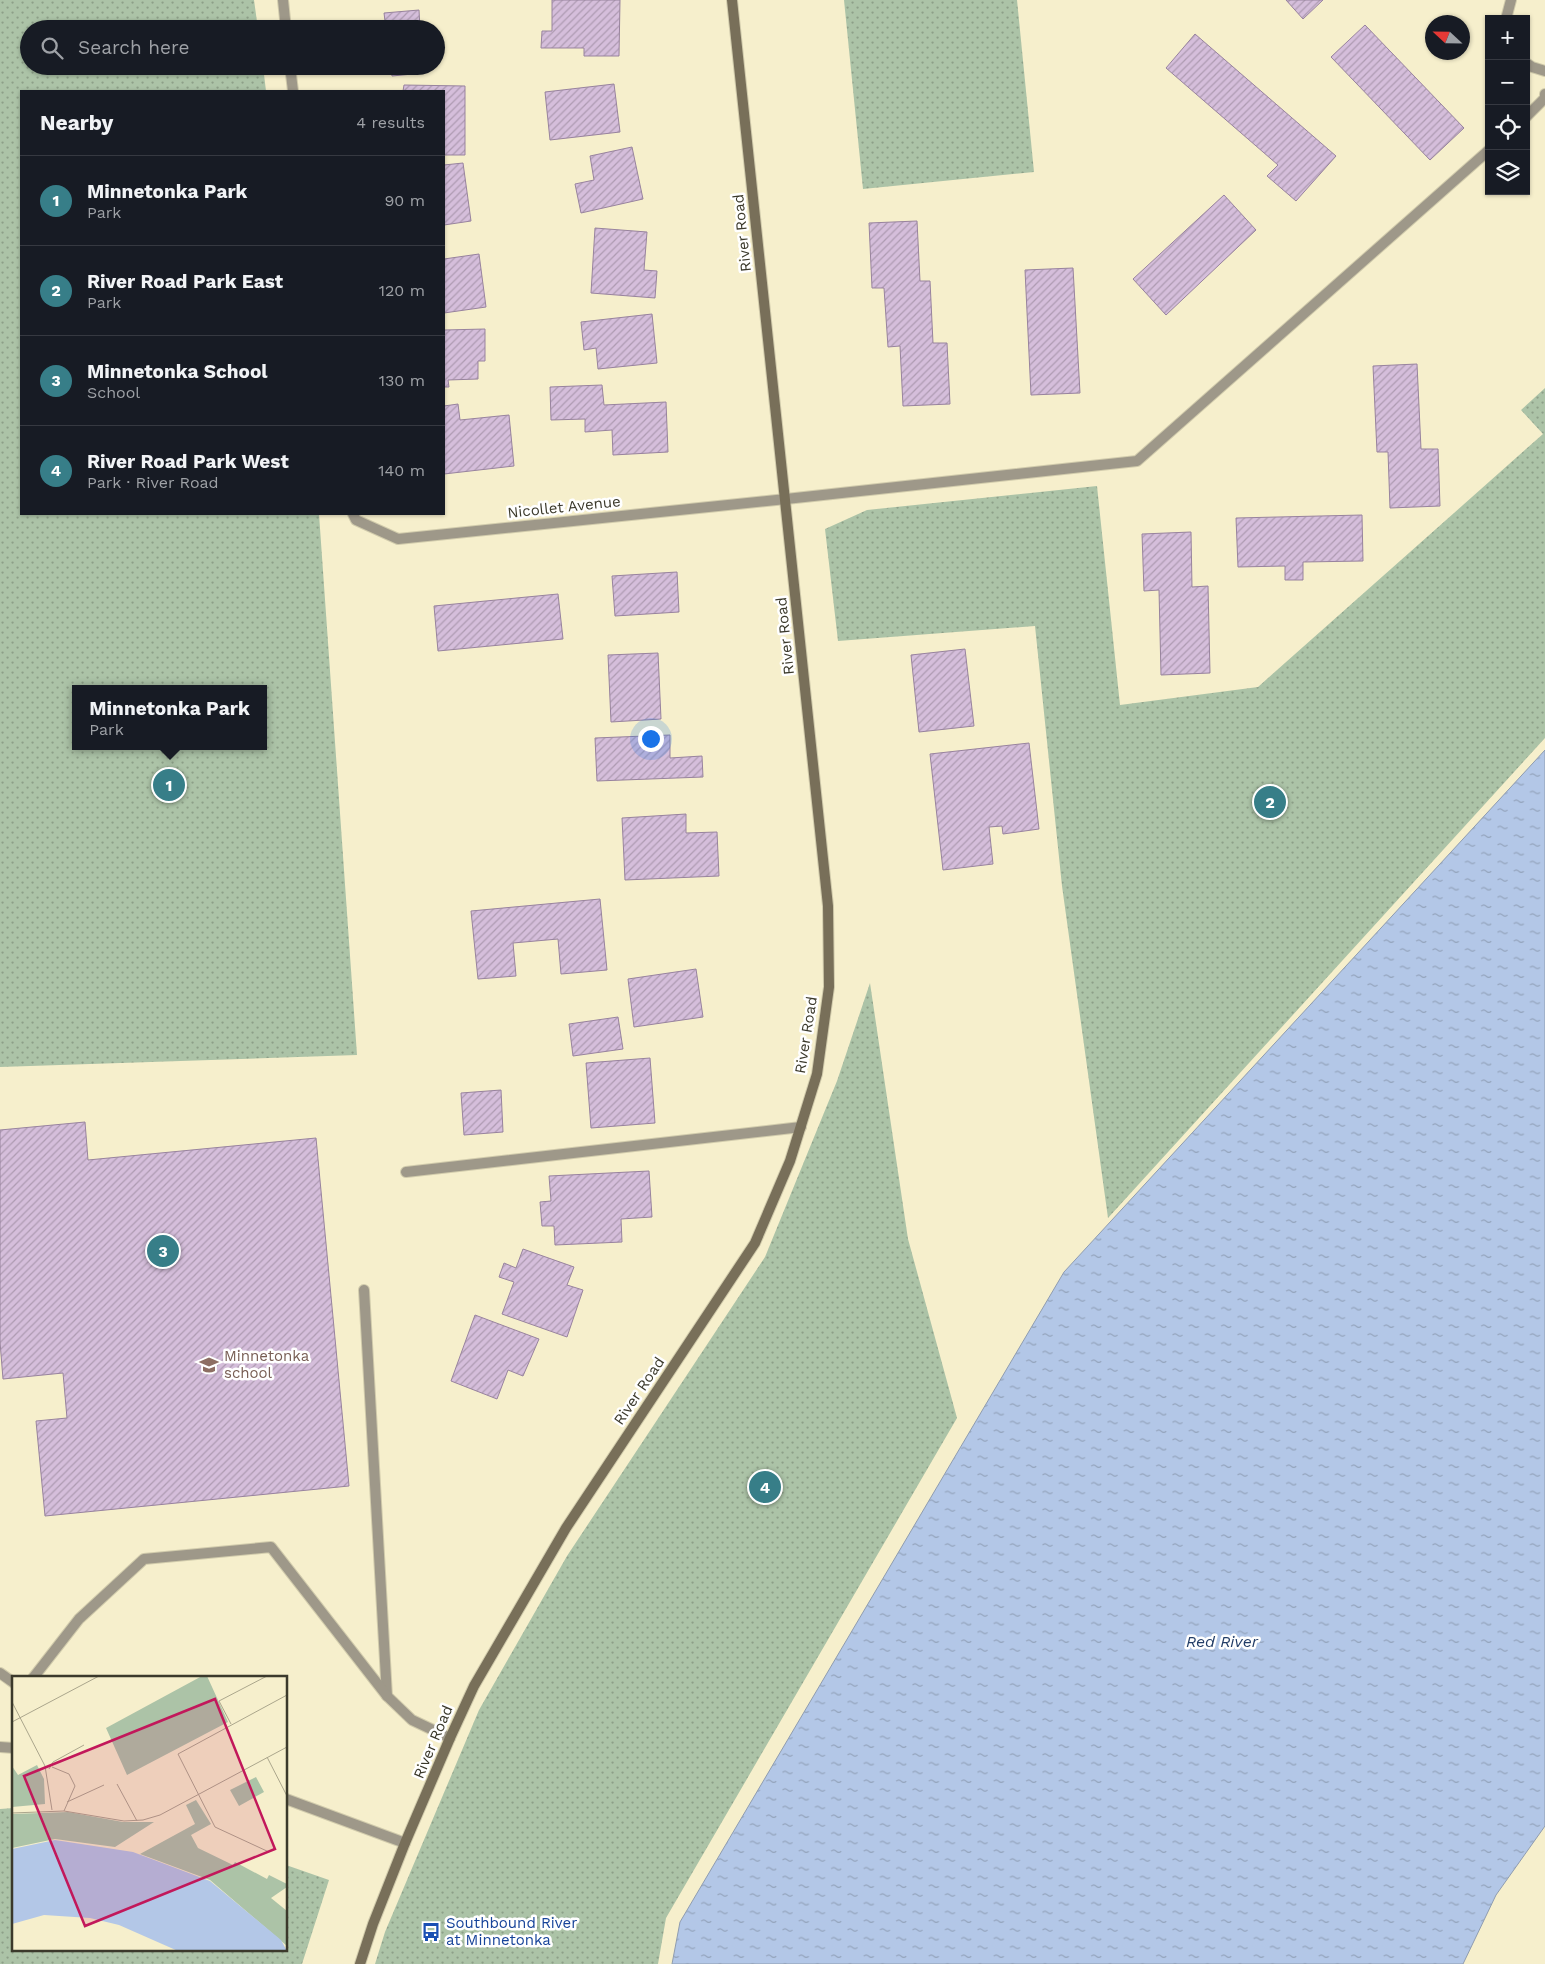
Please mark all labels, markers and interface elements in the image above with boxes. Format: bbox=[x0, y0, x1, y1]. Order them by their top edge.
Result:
north arrow bbox=[1425, 15, 1470, 60]
map controls bbox=[1485, 15, 1530, 195]
button: + bbox=[1485, 15, 1530, 60]
search box bbox=[20, 20, 445, 75]
icon: search bbox=[38, 34, 66, 62]
text: Search here bbox=[78, 36, 189, 59]
button: − bbox=[1485, 60, 1530, 105]
button: locate bbox=[1485, 105, 1530, 150]
text: Nearby bbox=[40, 110, 113, 135]
text: 4 results bbox=[356, 113, 425, 132]
button: layers bbox=[1485, 150, 1530, 195]
text: Minnetonka Park bbox=[87, 180, 247, 203]
text: 1 bbox=[53, 191, 59, 210]
text: 90 m bbox=[384, 191, 425, 210]
street label: River Road bbox=[729, 193, 755, 273]
text: Park bbox=[87, 203, 121, 222]
text: River Road Park East bbox=[87, 270, 283, 293]
text: 2 bbox=[51, 281, 61, 300]
text: 120 m bbox=[379, 281, 425, 300]
text: Park bbox=[87, 293, 121, 312]
text: Minnetonka School bbox=[87, 360, 268, 383]
text: 3 bbox=[51, 371, 61, 390]
text: 130 m bbox=[379, 371, 425, 390]
text: School bbox=[87, 383, 140, 402]
text: River Road Park West bbox=[87, 450, 289, 473]
text: 4 bbox=[51, 461, 61, 480]
text: 140 m bbox=[378, 461, 425, 480]
text: Park · River Road bbox=[87, 473, 219, 492]
street label: Nicollet Avenue bbox=[506, 492, 622, 522]
street label: River Road bbox=[772, 596, 798, 676]
popup bbox=[72, 685, 267, 750]
text: Minnetonka Park bbox=[89, 697, 250, 720]
text: Park bbox=[89, 720, 124, 739]
your location bbox=[638, 726, 664, 752]
pin: 1 bbox=[153, 766, 185, 804]
pin: 2 bbox=[1254, 783, 1286, 821]
street label: River Road bbox=[791, 995, 821, 1075]
pin: 3 bbox=[147, 1232, 179, 1270]
place label: Minnetonka school bbox=[224, 1347, 310, 1382]
school or university icon: Minnetonka school bbox=[198, 1354, 220, 1376]
street label: River Road bbox=[610, 1354, 668, 1428]
pin: 4 bbox=[749, 1468, 781, 1506]
water label: Red River bbox=[1186, 1632, 1259, 1651]
inset map bbox=[12, 1676, 288, 1952]
street label: River Road bbox=[410, 1703, 456, 1781]
place label: Southbound River at Minnetonka bbox=[446, 1914, 577, 1949]
bus stop icon: Southbound River at Minnetonka bbox=[420, 1921, 442, 1943]

